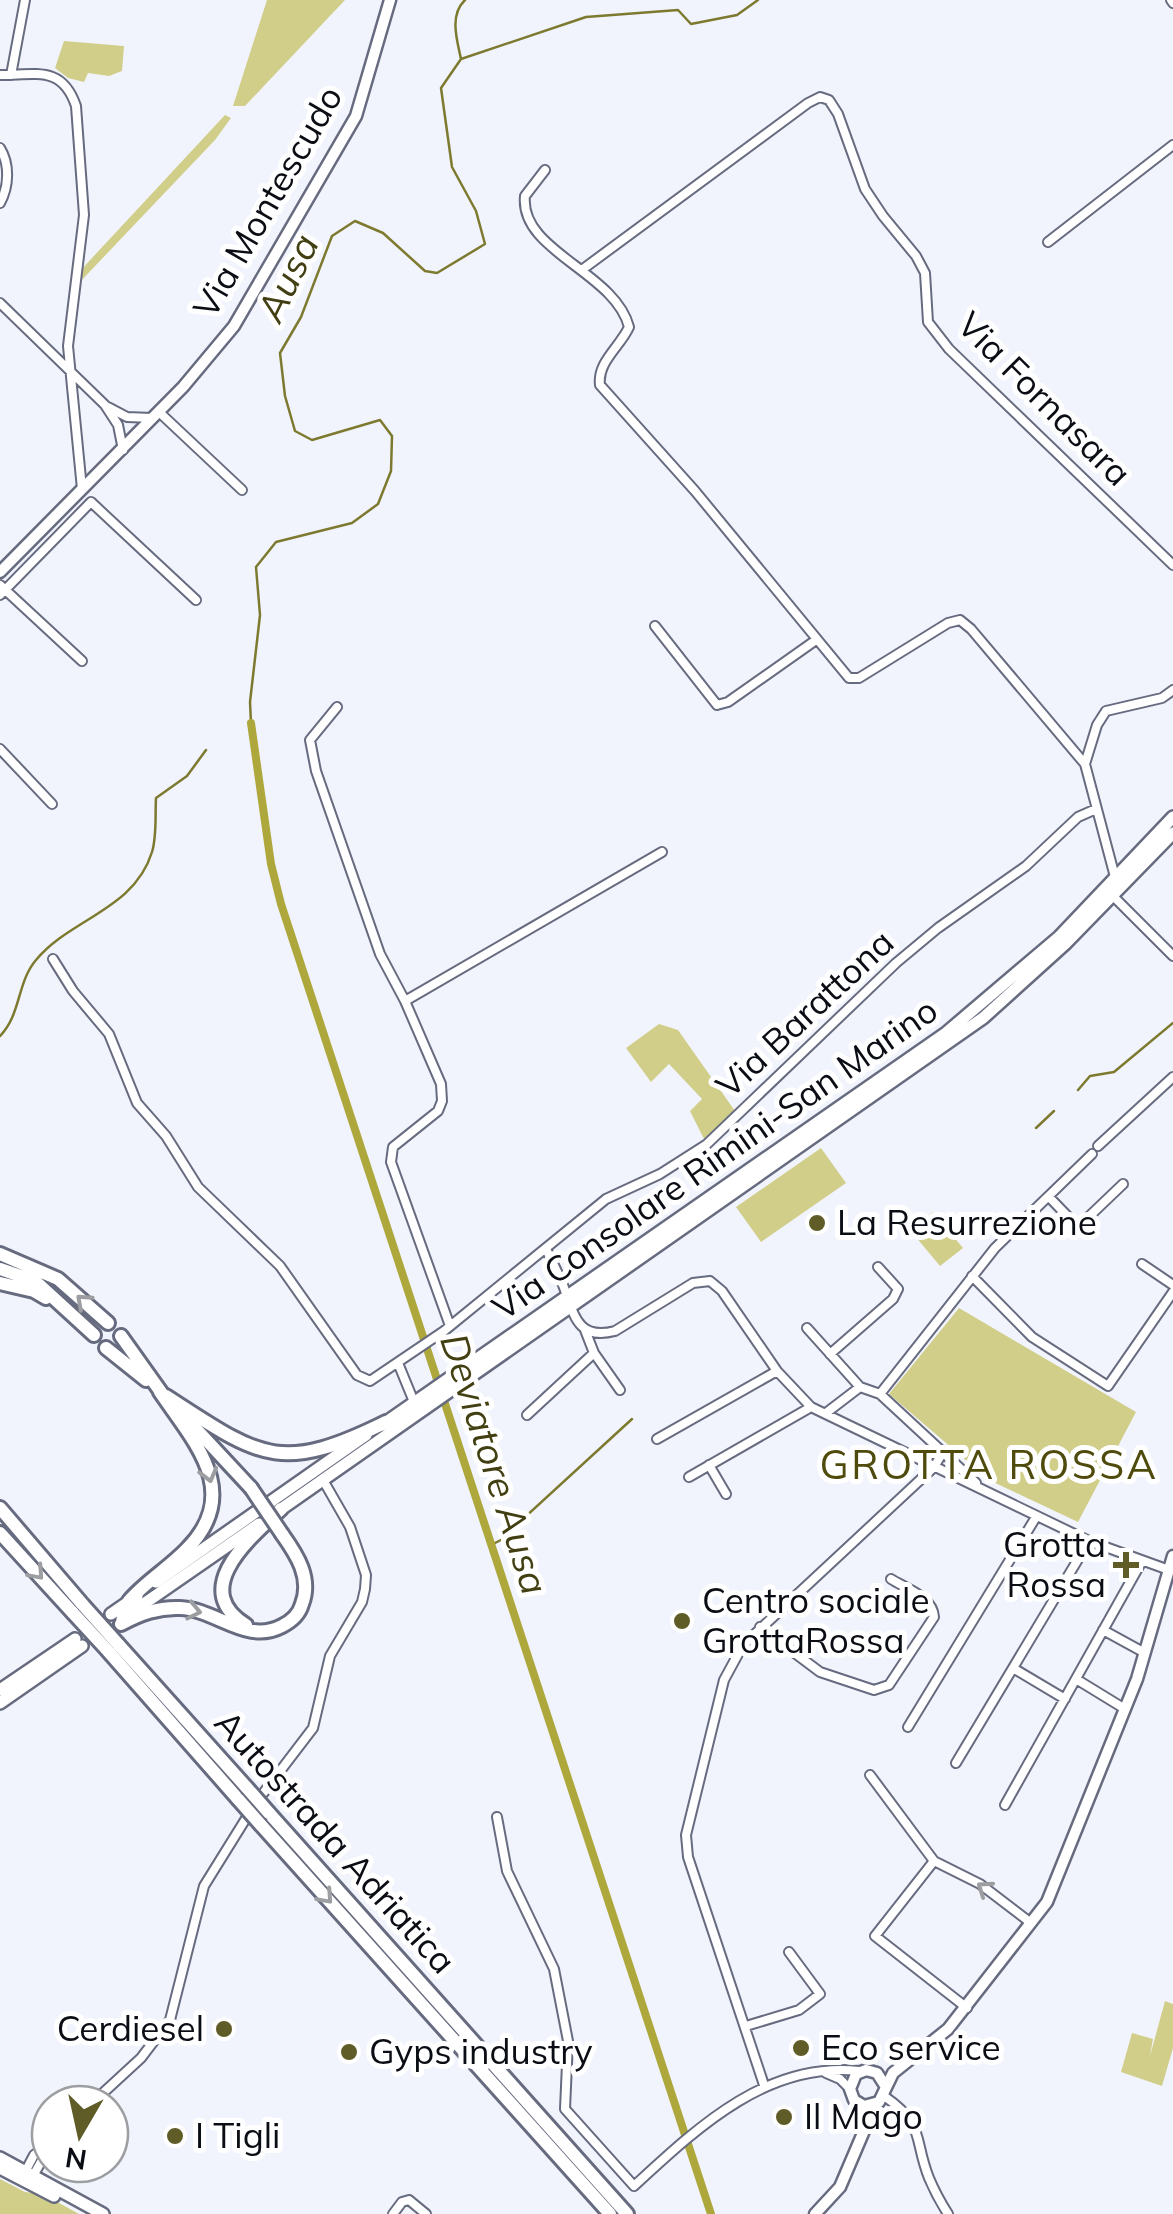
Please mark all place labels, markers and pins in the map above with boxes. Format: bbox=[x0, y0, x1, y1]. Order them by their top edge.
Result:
place label: La Resurrezione bbox=[837, 1200, 1097, 1244]
marker: La Resurrezione bbox=[806, 1212, 828, 1234]
place label: Grotta Rossa bbox=[1003, 1522, 1106, 1606]
marker: Grotta Rossa bbox=[1115, 1554, 1137, 1576]
place label: Centro sociale GrottaRossa bbox=[702, 1578, 930, 1662]
marker: Centro sociale GrottaRossa bbox=[671, 1610, 693, 1632]
place label: Cerdiesel bbox=[57, 2006, 204, 2050]
marker: Cerdiesel bbox=[213, 2018, 235, 2040]
place label: Eco service bbox=[821, 2025, 1001, 2069]
place label: Gyps industry bbox=[369, 2029, 593, 2073]
marker: Eco service bbox=[790, 2037, 812, 2059]
marker: Gyps industry bbox=[338, 2041, 360, 2063]
place label: Il Mago bbox=[804, 2094, 923, 2138]
marker: Il Mago bbox=[773, 2106, 795, 2128]
place label: I Tigli bbox=[195, 2113, 280, 2157]
marker: I Tigli bbox=[164, 2125, 186, 2147]

